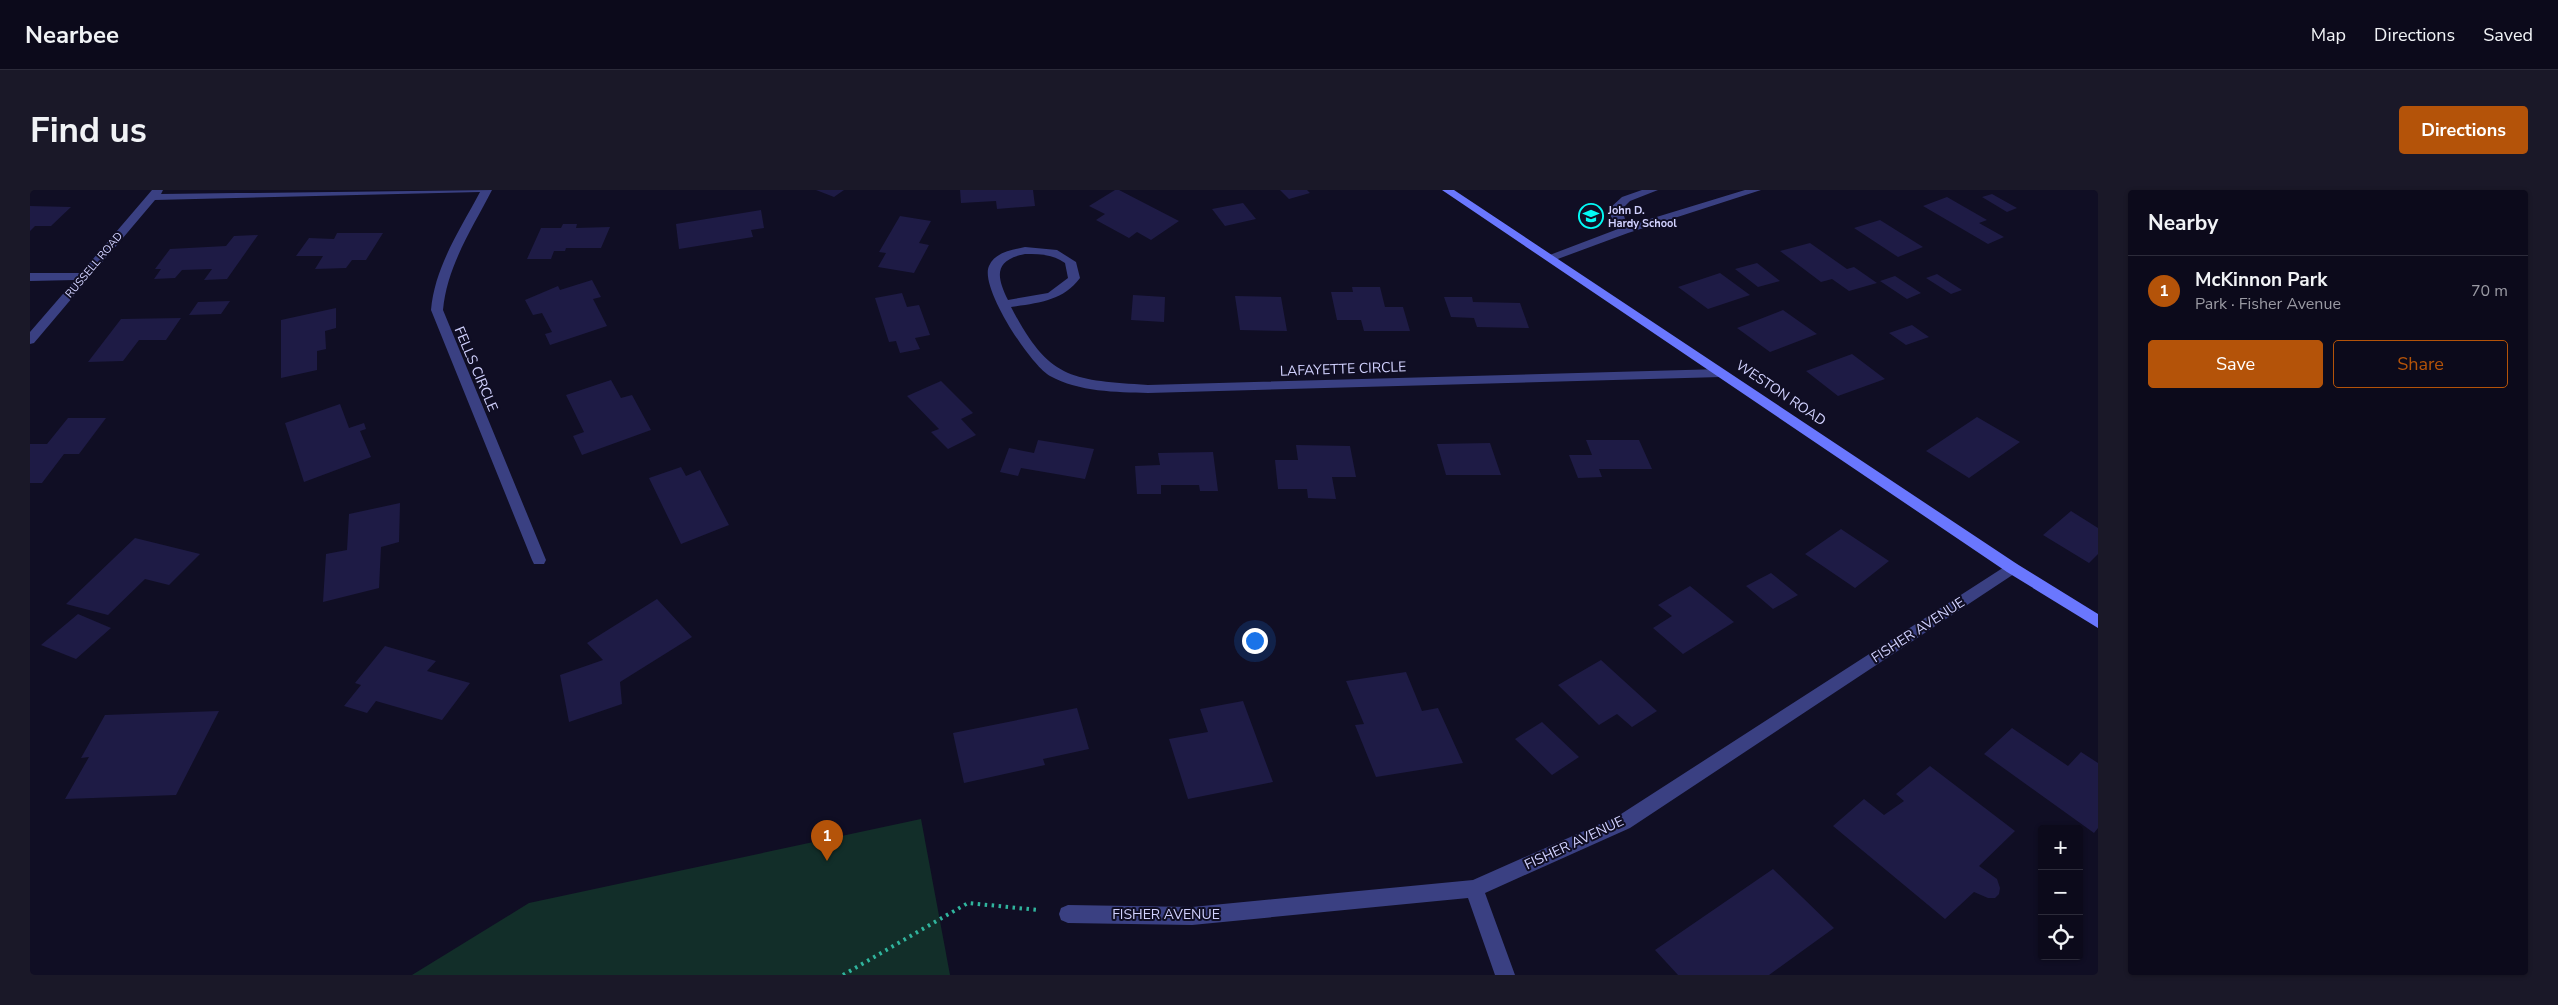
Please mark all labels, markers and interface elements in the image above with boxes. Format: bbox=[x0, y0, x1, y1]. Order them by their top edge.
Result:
text: Nearbee bbox=[25, 19, 119, 51]
text: Map bbox=[2311, 23, 2346, 47]
text: Directions bbox=[2374, 23, 2455, 47]
text: Saved bbox=[2483, 23, 2533, 47]
button: Directions bbox=[2399, 106, 2528, 154]
text: Find us bbox=[30, 107, 147, 154]
school or university icon: John D. Hardy School bbox=[1578, 203, 1604, 229]
place label: John D. Hardy School bbox=[1607, 203, 1677, 231]
text: Nearby bbox=[2148, 209, 2218, 237]
street label: RUSSELL ROAD bbox=[62, 229, 126, 301]
text: McKinnon Park bbox=[2195, 267, 2327, 293]
text: 1 bbox=[2159, 280, 2169, 302]
text: 70 m bbox=[2471, 280, 2508, 302]
text: Park · Fisher Avenue bbox=[2195, 293, 2341, 315]
street label: FELLS CIRCLE bbox=[450, 324, 502, 414]
button: Save bbox=[2148, 340, 2323, 388]
button: Share bbox=[2333, 340, 2508, 388]
street label: WESTON ROAD bbox=[1732, 356, 1830, 430]
street label: LAFAYETTE CIRCLE bbox=[1279, 357, 1407, 381]
street label: FISHER AVENUE bbox=[1868, 593, 1968, 667]
your location bbox=[1242, 628, 1268, 654]
street label: FISHER AVENUE bbox=[1521, 812, 1627, 874]
pin: 1 bbox=[811, 820, 843, 861]
map controls bbox=[2038, 825, 2083, 960]
button: + bbox=[2038, 825, 2083, 870]
button: − bbox=[2038, 870, 2083, 915]
street label: FISHER AVENUE bbox=[1112, 905, 1220, 924]
button: locate bbox=[2038, 915, 2083, 960]

